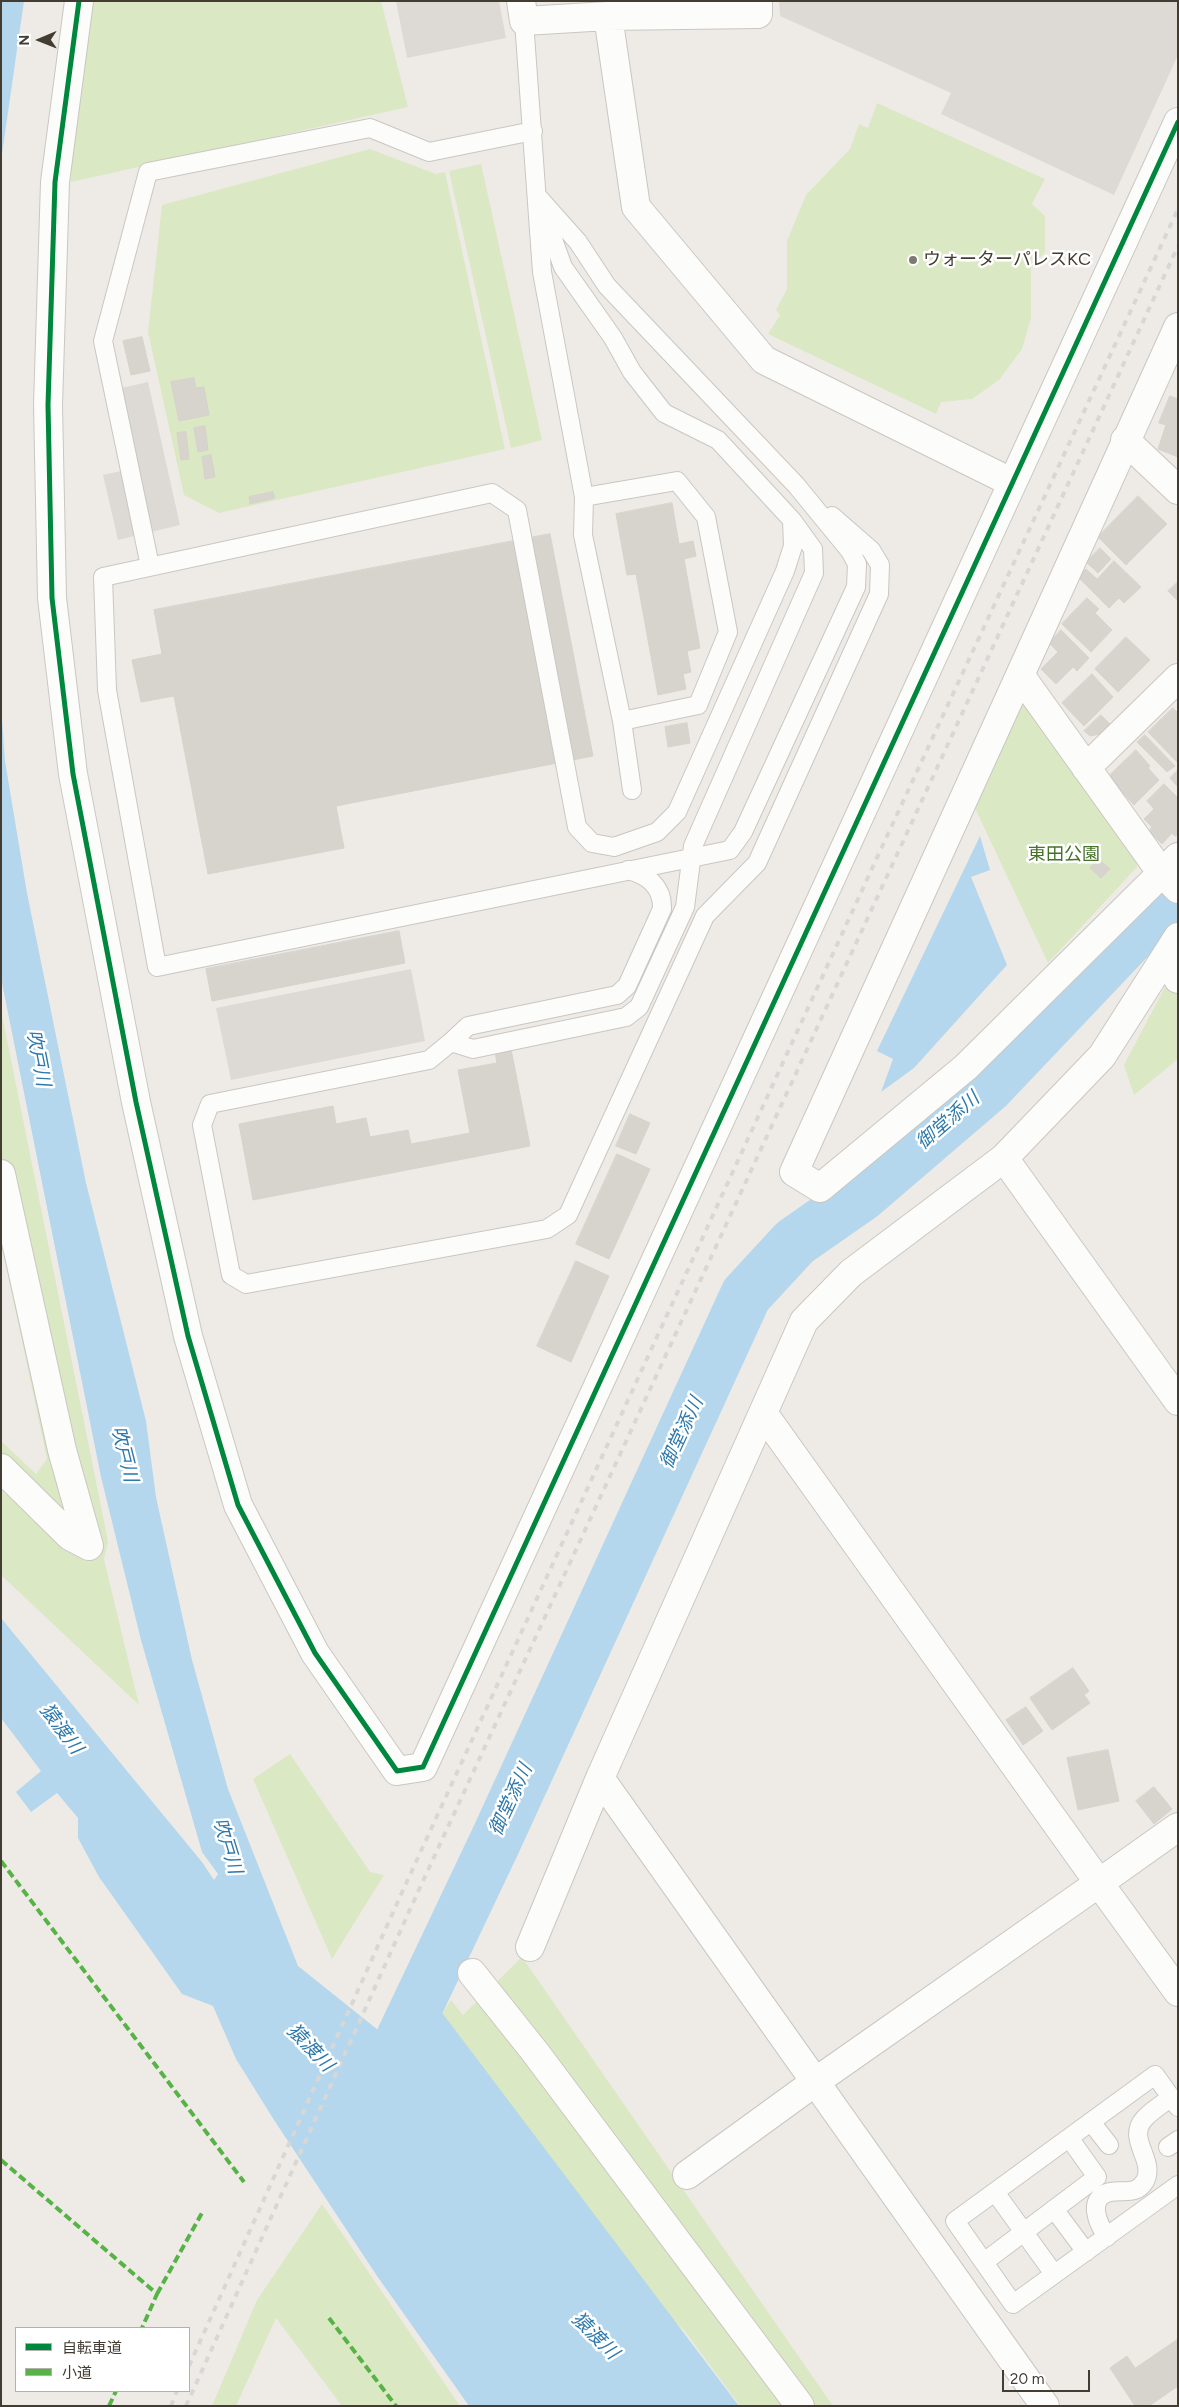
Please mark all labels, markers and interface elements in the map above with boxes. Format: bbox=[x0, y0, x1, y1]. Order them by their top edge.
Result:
north arrow bbox=[15, 15, 65, 65]
text: N bbox=[16, 35, 33, 46]
place label: ウォーターパレスKC bbox=[923, 249, 1091, 271]
marker: ウォーターパレスKC bbox=[907, 254, 919, 266]
park label: 東田公園 bbox=[1028, 844, 1100, 866]
water label: 吹戸川 bbox=[21, 1028, 55, 1088]
water label: 御堂添川 bbox=[912, 1087, 984, 1155]
water label: 御堂添川 bbox=[656, 1394, 708, 1472]
water label: 吹戸川 bbox=[106, 1424, 142, 1484]
water label: 猿渡川 bbox=[35, 1699, 87, 1759]
water label: 御堂添川 bbox=[485, 1761, 537, 1839]
water label: 吹戸川 bbox=[208, 1815, 246, 1877]
water label: 猿渡川 bbox=[282, 2020, 338, 2076]
water label: 猿渡川 bbox=[567, 2308, 623, 2364]
legend bbox=[15, 2327, 190, 2392]
text: 自転車道 bbox=[62, 2339, 122, 2357]
scale bar bbox=[1004, 2360, 1092, 2392]
text: 小道 bbox=[62, 2364, 92, 2382]
text: 20 m bbox=[1010, 2370, 1044, 2388]

